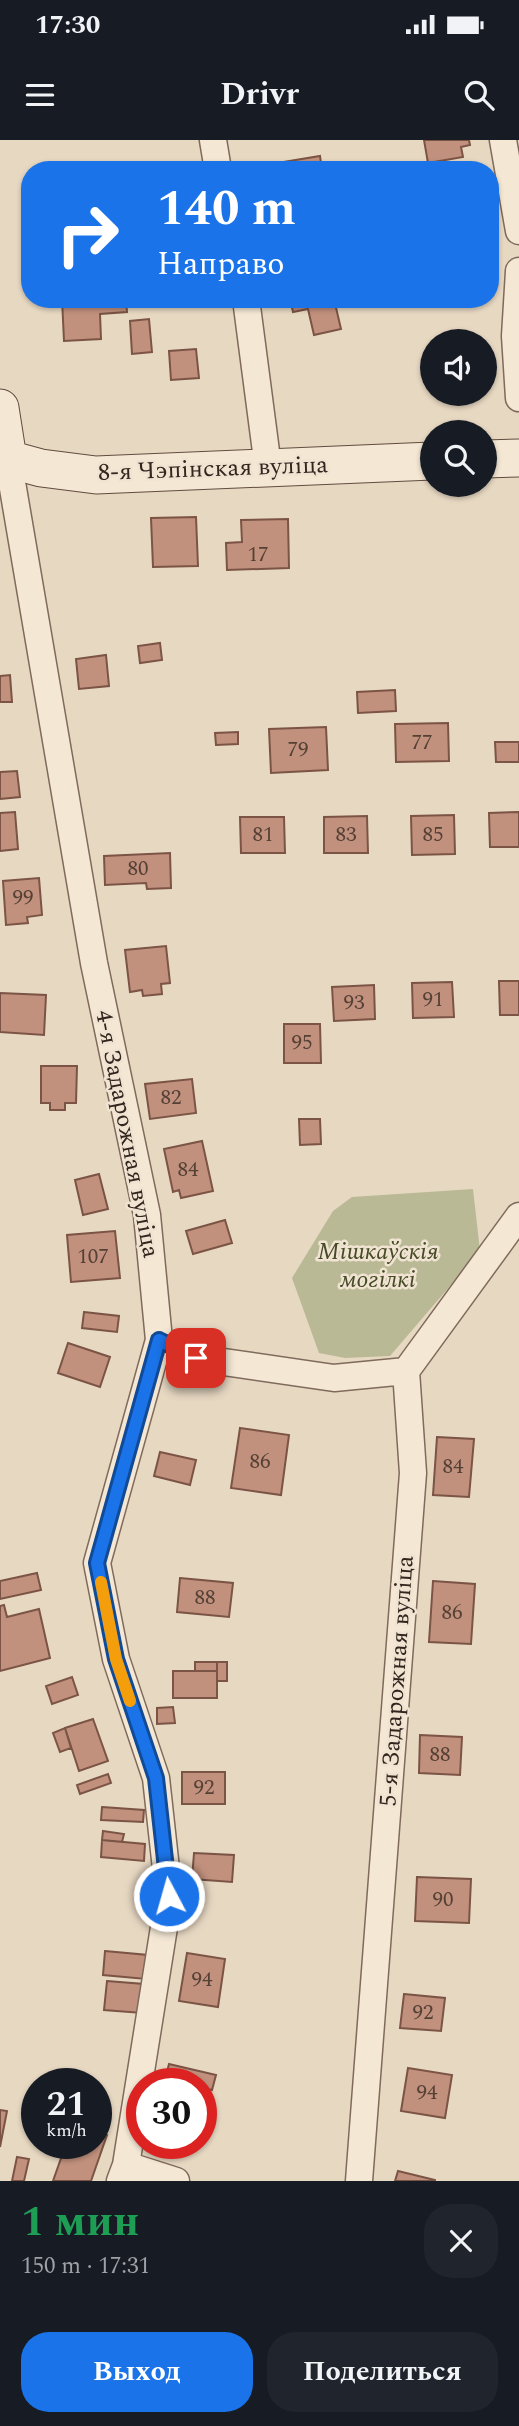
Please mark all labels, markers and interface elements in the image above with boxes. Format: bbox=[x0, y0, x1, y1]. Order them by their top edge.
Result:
text: 17:30 bbox=[35, 5, 100, 45]
text: Drivr bbox=[220, 70, 299, 119]
icon: menu bbox=[21, 76, 59, 114]
icon: search bbox=[460, 76, 498, 114]
text: 140 m bbox=[157, 172, 296, 247]
icon: right bbox=[42, 189, 133, 280]
text: Направо bbox=[157, 240, 284, 289]
map controls bbox=[420, 329, 497, 497]
button: sound bbox=[420, 329, 497, 406]
button: search bbox=[420, 420, 497, 497]
street label: 8-я Чэпінская вуліца bbox=[97, 447, 329, 491]
house number: 17 bbox=[248, 539, 269, 571]
house number: 77 bbox=[412, 727, 433, 759]
house number: 79 bbox=[288, 734, 309, 766]
house number: 81 bbox=[253, 819, 274, 851]
house number: 83 bbox=[336, 819, 357, 851]
house number: 85 bbox=[423, 819, 444, 851]
house number: 80 bbox=[128, 853, 149, 885]
house number: 99 bbox=[13, 882, 34, 914]
house number: 91 bbox=[423, 984, 444, 1016]
house number: 93 bbox=[344, 987, 365, 1019]
street label: 4-я Задарожная вуліца bbox=[85, 1007, 169, 1261]
house number: 95 bbox=[292, 1027, 313, 1059]
house number: 82 bbox=[161, 1082, 182, 1114]
house number: 84 bbox=[178, 1154, 199, 1186]
park label: Мішкаўскія могілкі bbox=[318, 1234, 439, 1298]
house number: 107 bbox=[77, 1241, 109, 1273]
pin bbox=[166, 1328, 226, 1388]
icon: arrive bbox=[177, 1339, 215, 1377]
house number: 86 bbox=[250, 1446, 271, 1478]
house number: 84 bbox=[443, 1451, 464, 1483]
street label: 5-я Задарожная вуліца bbox=[370, 1554, 424, 1808]
house number: 88 bbox=[195, 1582, 216, 1614]
house number: 86 bbox=[442, 1597, 463, 1629]
house number: 88 bbox=[430, 1739, 451, 1771]
house number: 92 bbox=[194, 1772, 215, 1804]
position arrow bbox=[132, 1859, 206, 1933]
house number: 90 bbox=[433, 1884, 454, 1916]
house number: 94 bbox=[192, 1964, 213, 1996]
house number: 92 bbox=[413, 1997, 434, 2029]
speed limit sign: 30 bbox=[126, 2068, 217, 2159]
house number: 94 bbox=[417, 2077, 438, 2109]
text: 21 bbox=[47, 2078, 86, 2131]
text: km/h bbox=[46, 2117, 87, 2144]
text: 1 мин bbox=[21, 2191, 139, 2254]
button: close bbox=[424, 2204, 498, 2278]
text: 150 m · 17:31 bbox=[21, 2249, 150, 2284]
button: Выход bbox=[21, 2332, 253, 2412]
button: Поделиться bbox=[267, 2332, 498, 2412]

